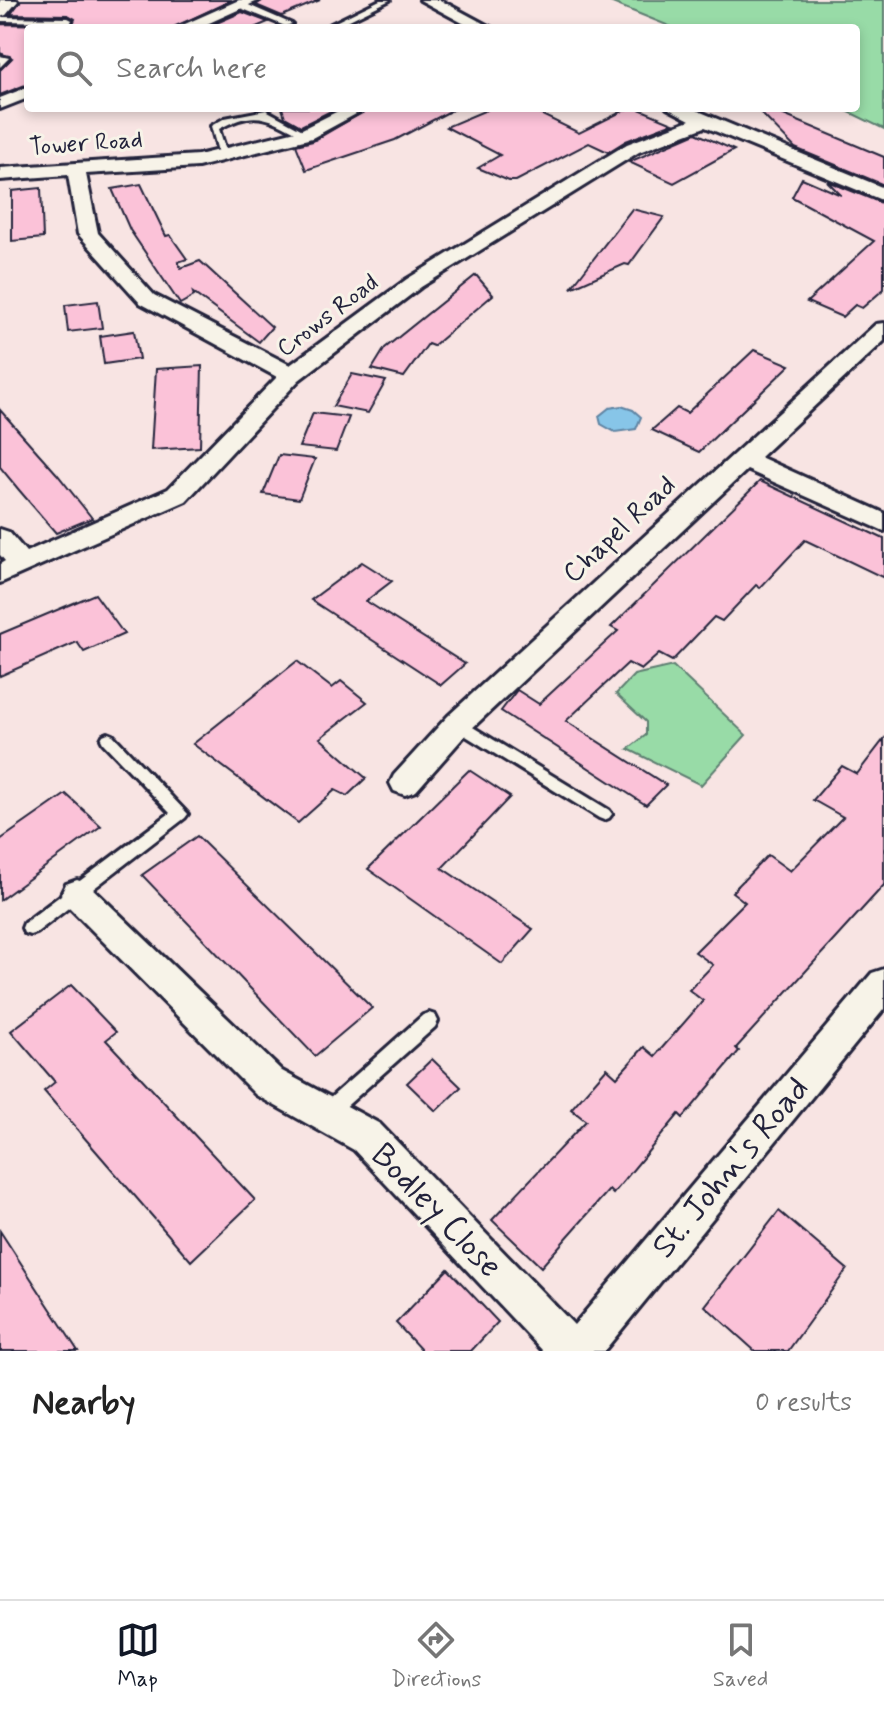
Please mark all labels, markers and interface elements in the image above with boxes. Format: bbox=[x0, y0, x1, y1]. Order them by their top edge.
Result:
search box bbox=[24, 24, 860, 112]
icon: search bbox=[52, 46, 96, 90]
text: Search here bbox=[116, 49, 267, 88]
street label: Tower Road bbox=[28, 125, 144, 163]
street label: Crows Road bbox=[271, 268, 385, 364]
street label: Chapel Road bbox=[555, 468, 685, 592]
street label: St. John's Road bbox=[642, 1068, 820, 1268]
street label: Bodley Close bbox=[360, 1134, 512, 1288]
text: Nearby bbox=[32, 1381, 136, 1426]
text: 0 results bbox=[755, 1386, 852, 1420]
tab: Map bbox=[116, 1618, 160, 1694]
tab: Directions bbox=[391, 1618, 481, 1694]
tab: Saved bbox=[713, 1618, 768, 1694]

